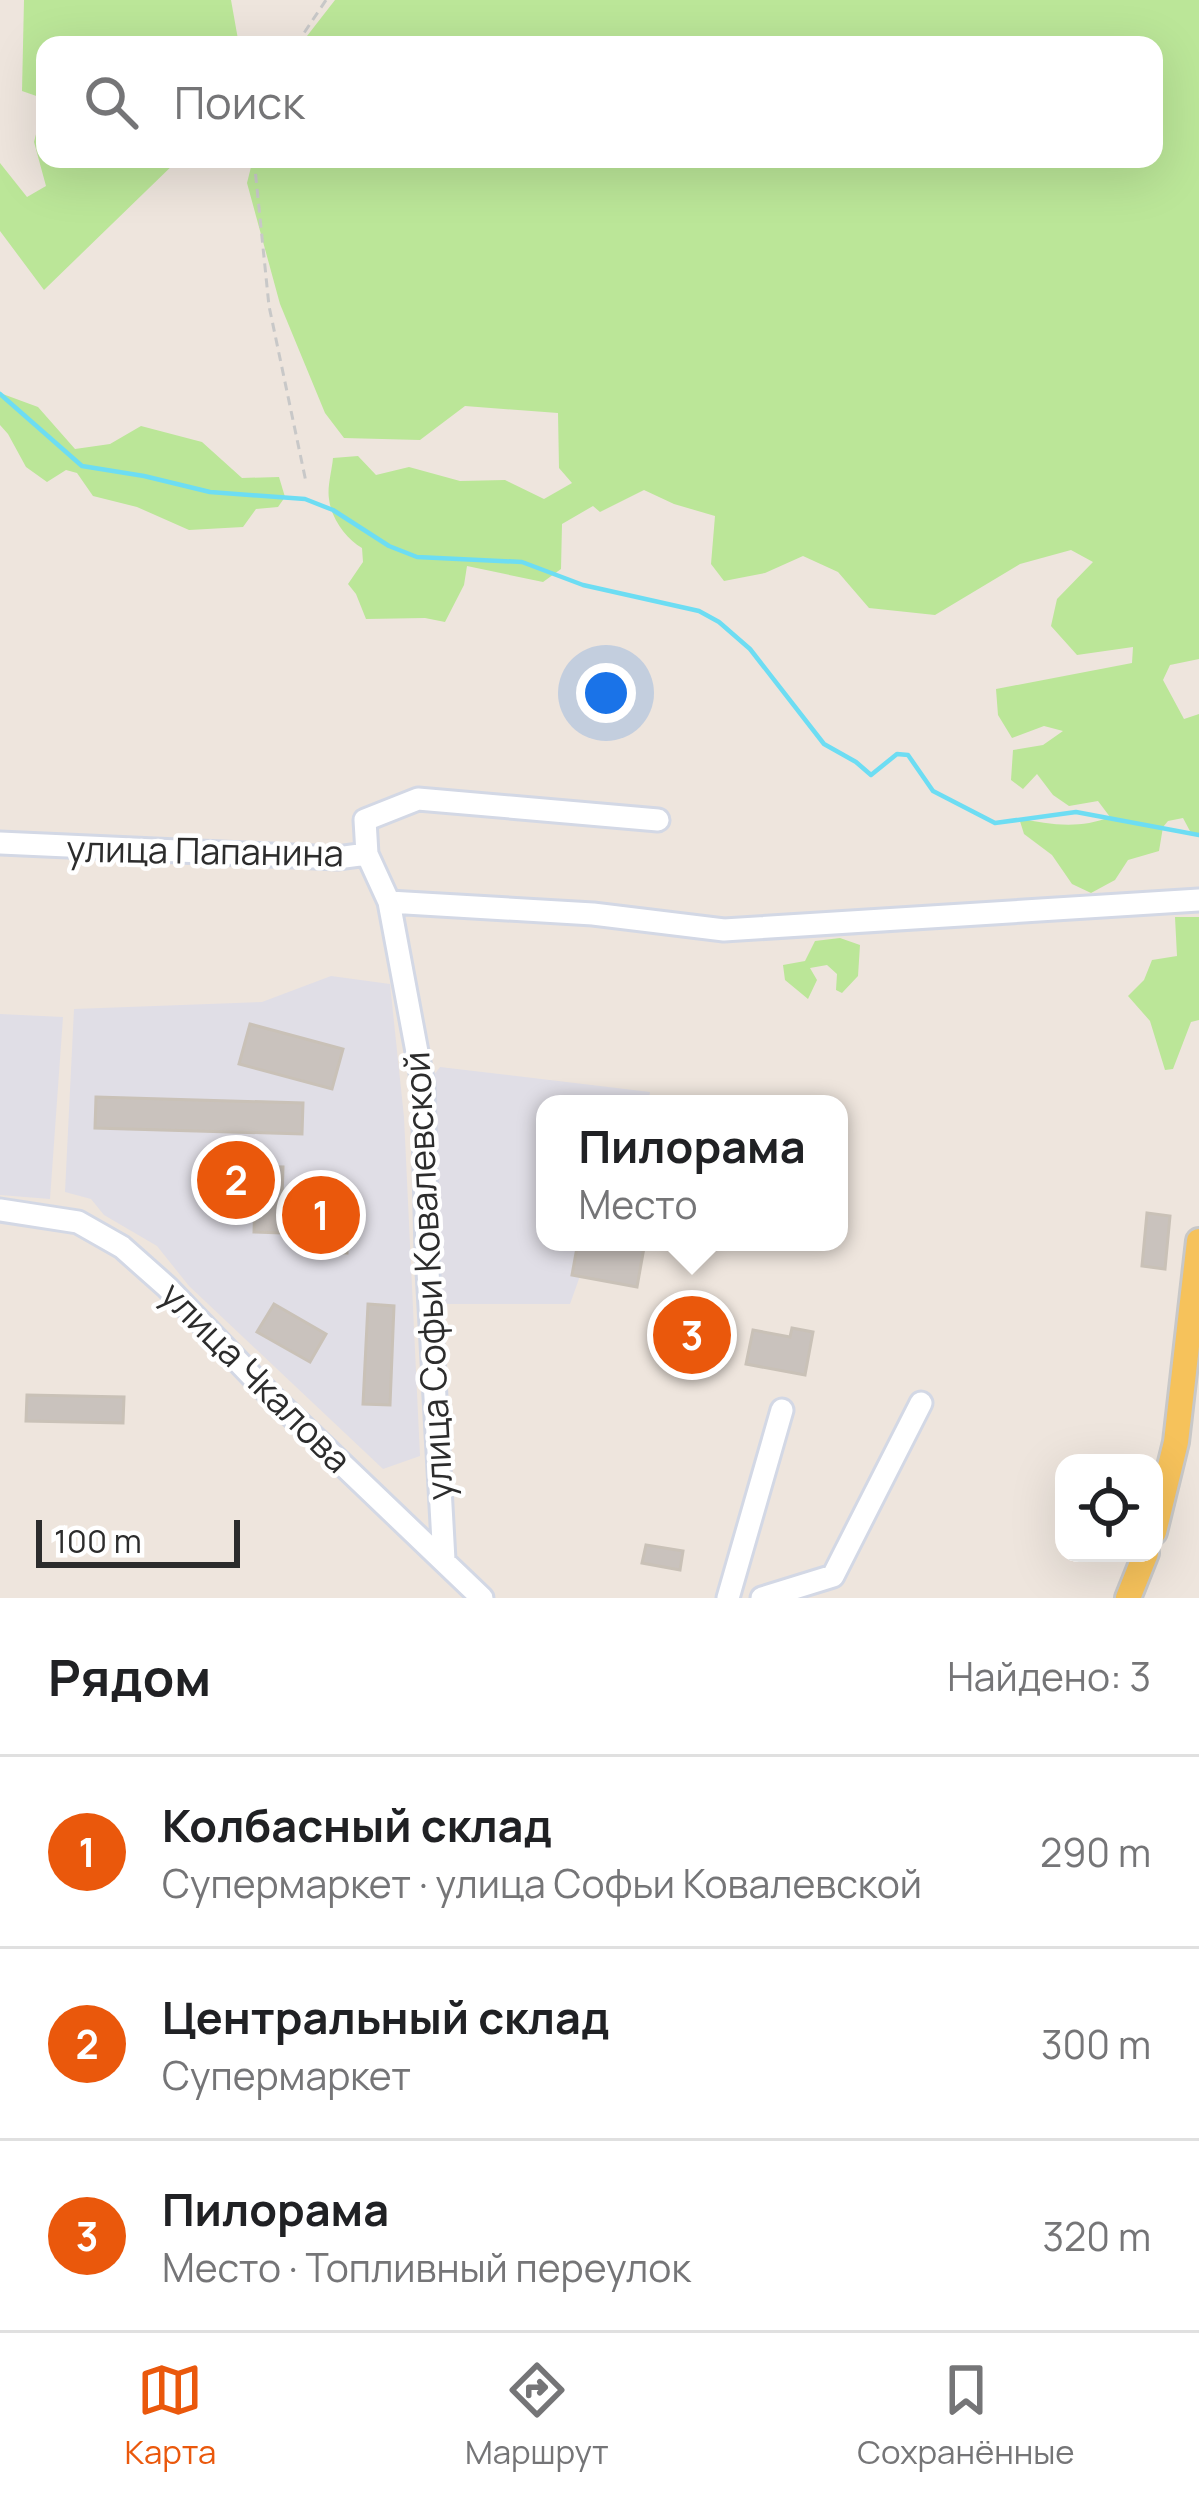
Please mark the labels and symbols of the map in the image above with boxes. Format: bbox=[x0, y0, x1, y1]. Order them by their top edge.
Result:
your location bbox=[576, 663, 636, 723]
street label: улица Папанина bbox=[66, 824, 344, 877]
street label: улица Софьи Ковалевской bbox=[391, 1051, 464, 1502]
pin: 2 bbox=[197, 1135, 275, 1225]
pin: 1 bbox=[282, 1170, 360, 1260]
street label: улица Чкалова bbox=[150, 1270, 363, 1483]
pin: 3 bbox=[653, 1290, 731, 1380]
scale bar bbox=[36, 1514, 240, 1567]

